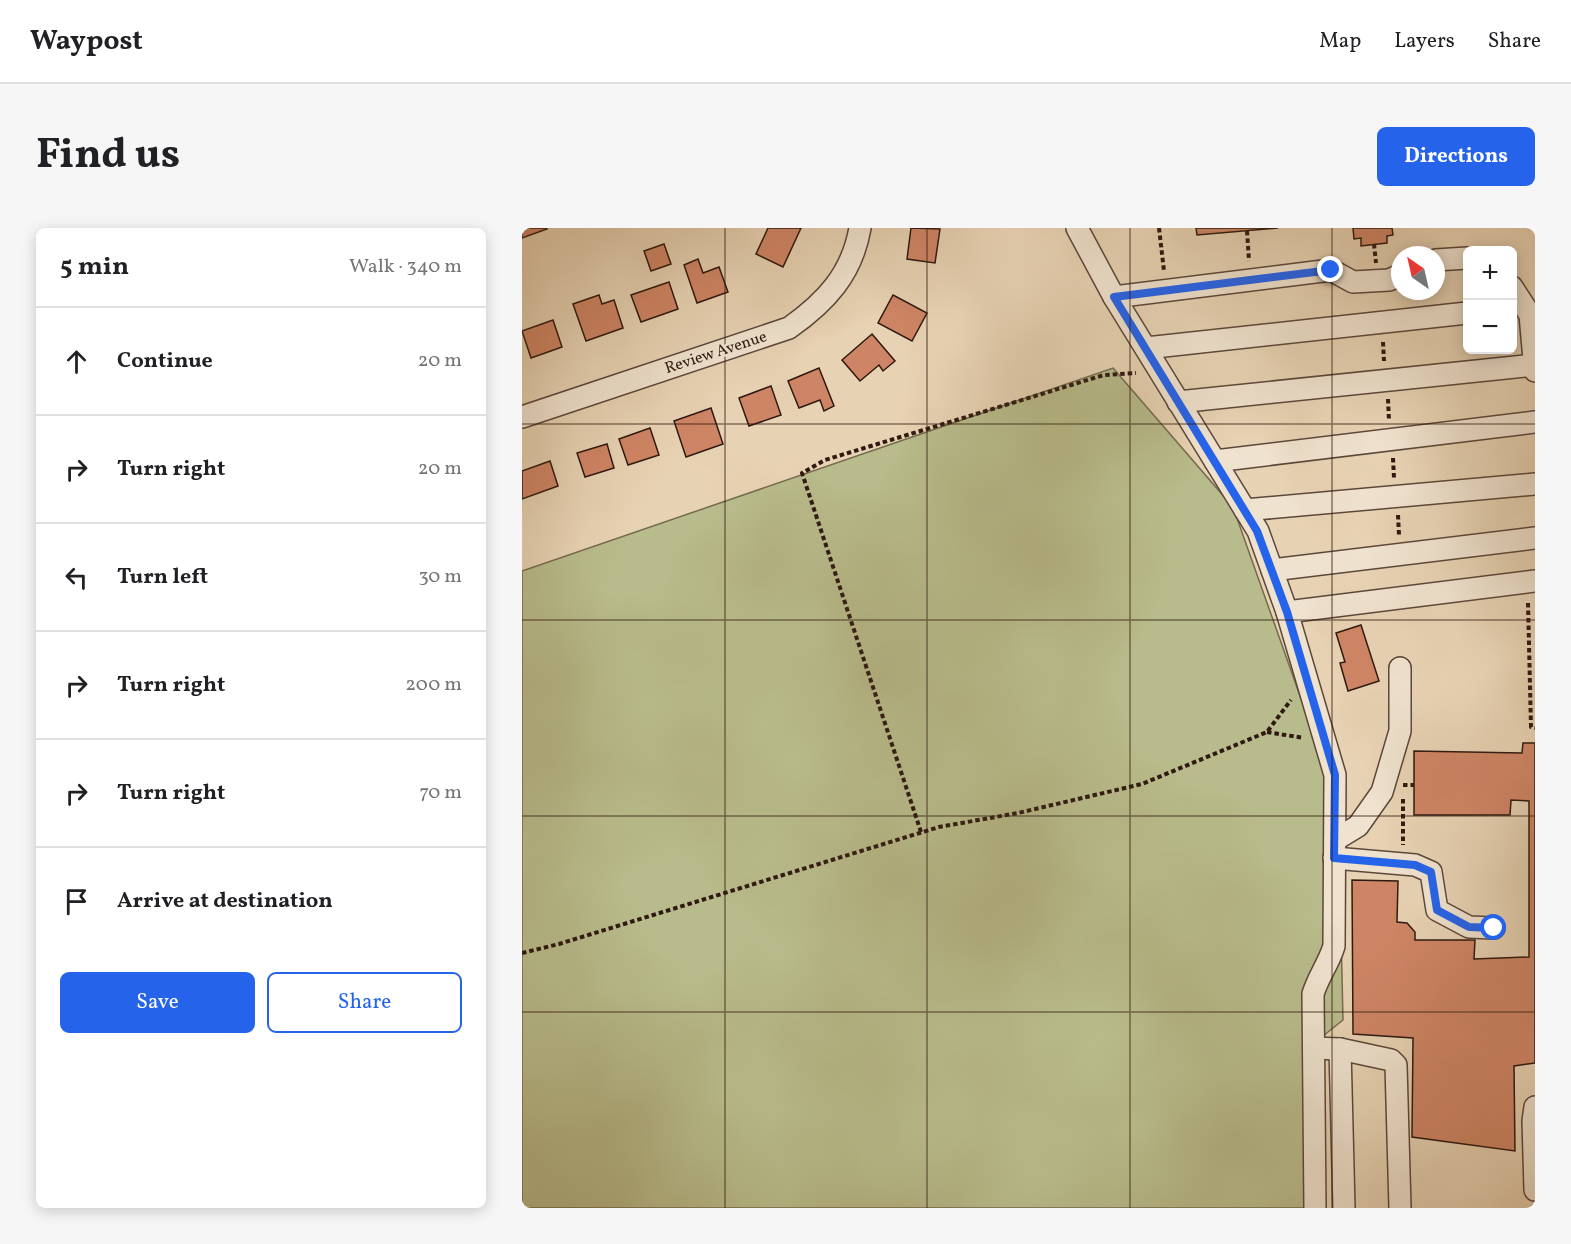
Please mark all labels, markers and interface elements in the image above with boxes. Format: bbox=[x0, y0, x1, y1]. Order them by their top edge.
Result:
text: Waypost bbox=[30, 22, 143, 61]
text: Map bbox=[1319, 27, 1361, 56]
text: Layers bbox=[1394, 27, 1455, 56]
text: Share bbox=[1488, 27, 1541, 56]
text: Find us bbox=[36, 127, 180, 186]
button: Directions bbox=[1377, 127, 1535, 186]
north arrow bbox=[1391, 246, 1445, 300]
map controls bbox=[1463, 246, 1517, 354]
button: + bbox=[1463, 246, 1517, 300]
text: 5 min bbox=[60, 249, 129, 285]
text: Walk · 340 m bbox=[349, 253, 462, 281]
route end bbox=[1317, 256, 1343, 282]
button: − bbox=[1463, 300, 1517, 354]
street label: Review Avenue bbox=[662, 326, 770, 380]
icon: ahead bbox=[60, 345, 93, 378]
text: Continue bbox=[117, 346, 213, 377]
text: 20 m bbox=[418, 347, 462, 375]
icon: right bbox=[60, 453, 93, 486]
text: Turn right bbox=[117, 454, 225, 485]
text: 20 m bbox=[418, 455, 462, 483]
icon: left bbox=[60, 561, 93, 594]
text: Turn left bbox=[117, 562, 208, 593]
text: 30 m bbox=[418, 563, 462, 591]
icon: right bbox=[60, 669, 93, 702]
text: Turn right bbox=[117, 670, 225, 701]
text: 200 m bbox=[405, 671, 462, 699]
icon: right bbox=[60, 777, 93, 810]
text: Turn right bbox=[117, 778, 225, 809]
text: 70 m bbox=[419, 779, 462, 807]
icon: arrive bbox=[60, 885, 93, 918]
text: Arrive at destination bbox=[117, 886, 333, 917]
route start bbox=[1480, 914, 1506, 940]
button: Save bbox=[60, 972, 255, 1033]
button: Share bbox=[267, 972, 462, 1033]

